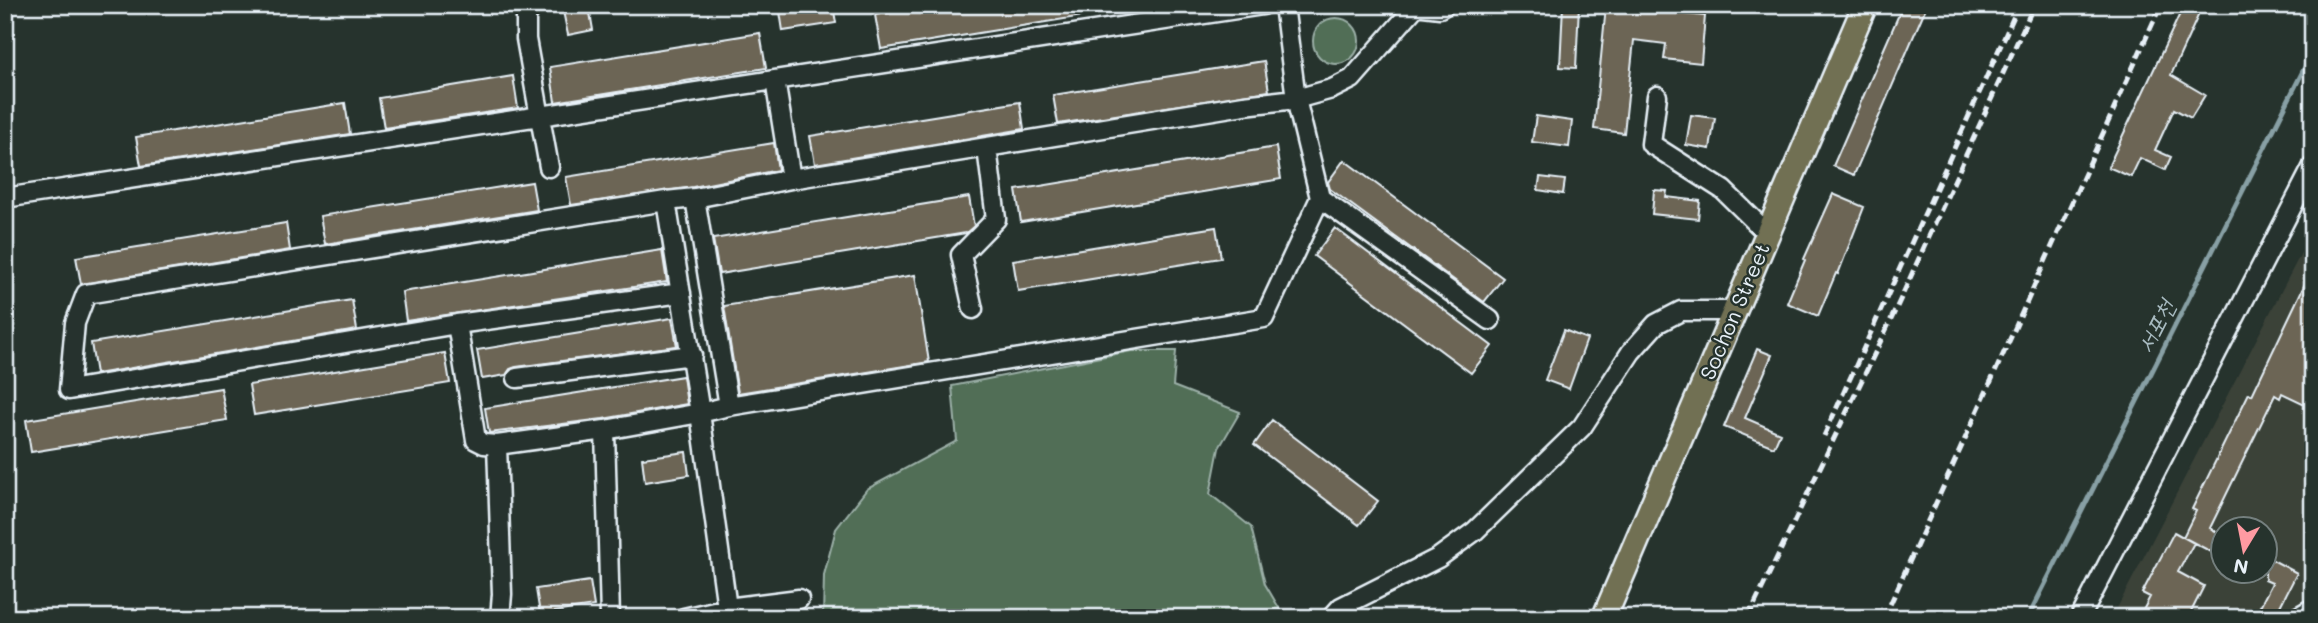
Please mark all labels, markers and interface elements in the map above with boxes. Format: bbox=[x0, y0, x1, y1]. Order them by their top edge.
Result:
street label: Sochon Street bbox=[1693, 238, 1775, 384]
water label: 서포천 bbox=[2129, 292, 2182, 358]
north arrow bbox=[2210, 514, 2280, 584]
text: N bbox=[2232, 554, 2250, 581]

